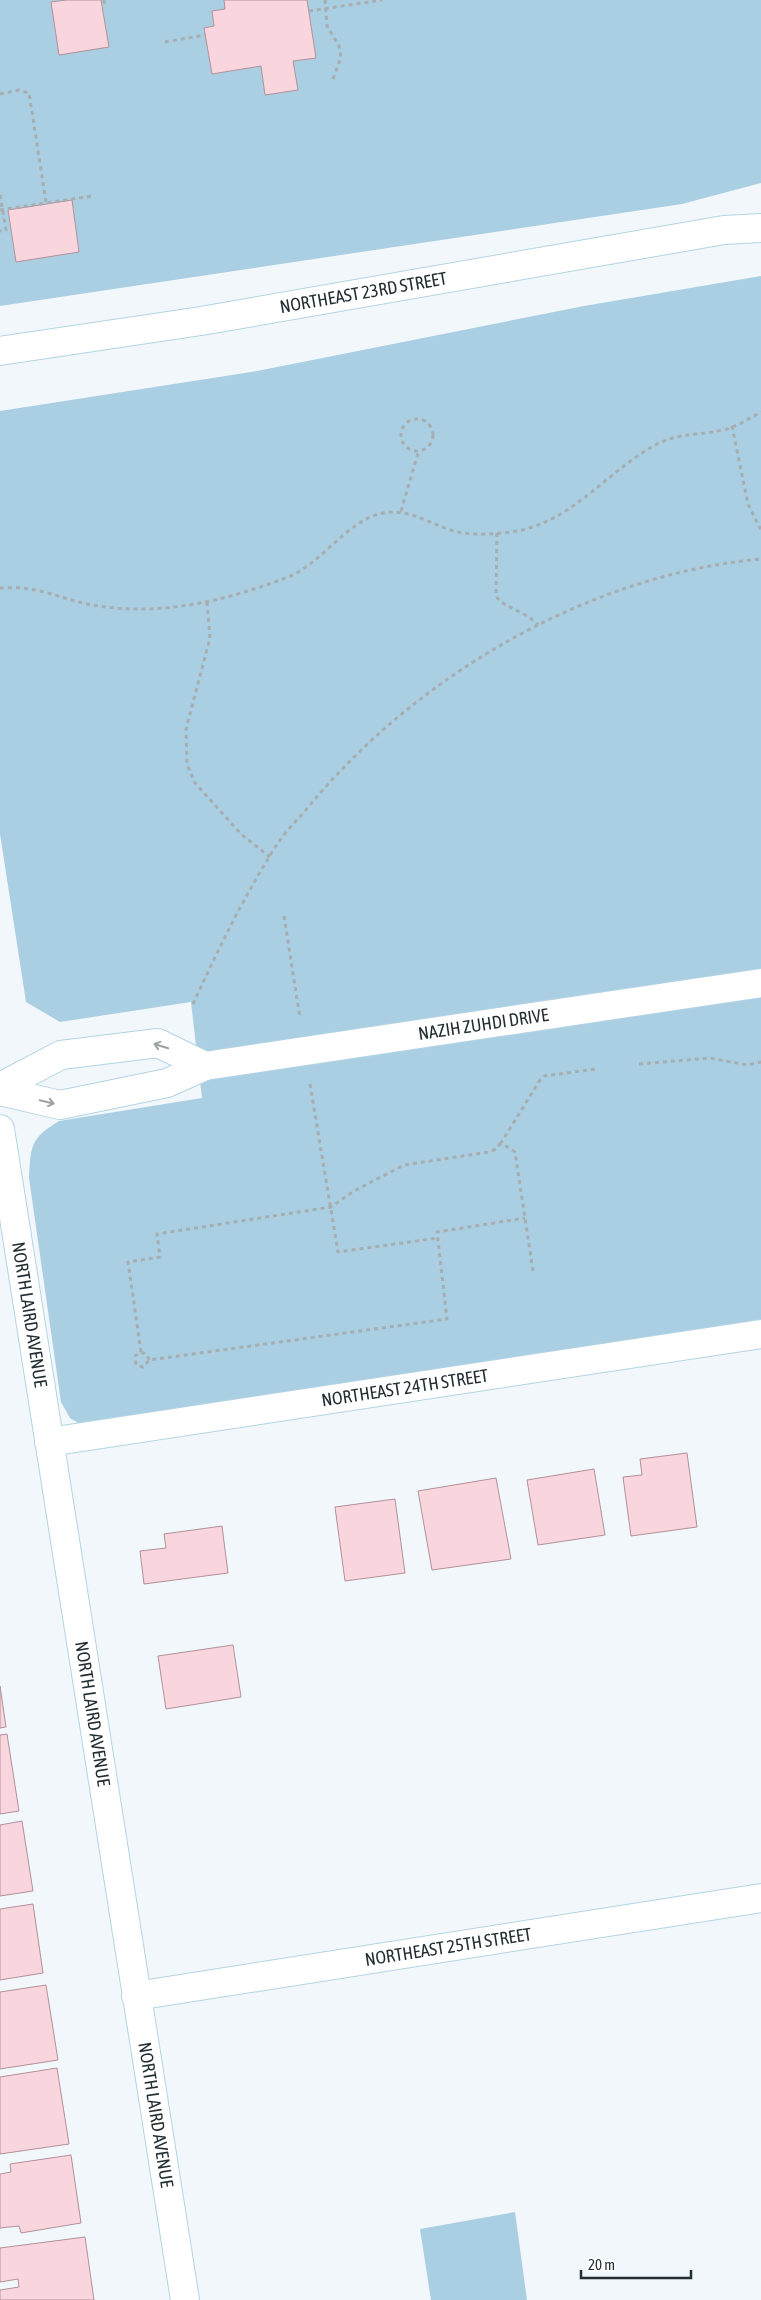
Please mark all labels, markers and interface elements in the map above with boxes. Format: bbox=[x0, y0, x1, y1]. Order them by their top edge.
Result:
street label: NORTHEAST 23RD STREET bbox=[278, 267, 448, 317]
street label: NAZIH ZUHDI DRIVE bbox=[417, 1004, 550, 1044]
one-way arrow bbox=[153, 1040, 169, 1050]
one-way arrow bbox=[39, 1098, 55, 1107]
street label: NORTH LAIRD AVENUE bbox=[8, 1240, 52, 1389]
street label: NORTHEAST 24TH STREET bbox=[320, 1364, 490, 1411]
street label: NORTH LAIRD AVENUE bbox=[71, 1640, 115, 1788]
street label: NORTHEAST 25TH STREET bbox=[363, 1923, 533, 1970]
street label: NORTH LAIRD AVENUE bbox=[134, 2041, 178, 2189]
scale bar bbox=[581, 2248, 691, 2280]
text: 20 m bbox=[588, 2256, 615, 2273]

